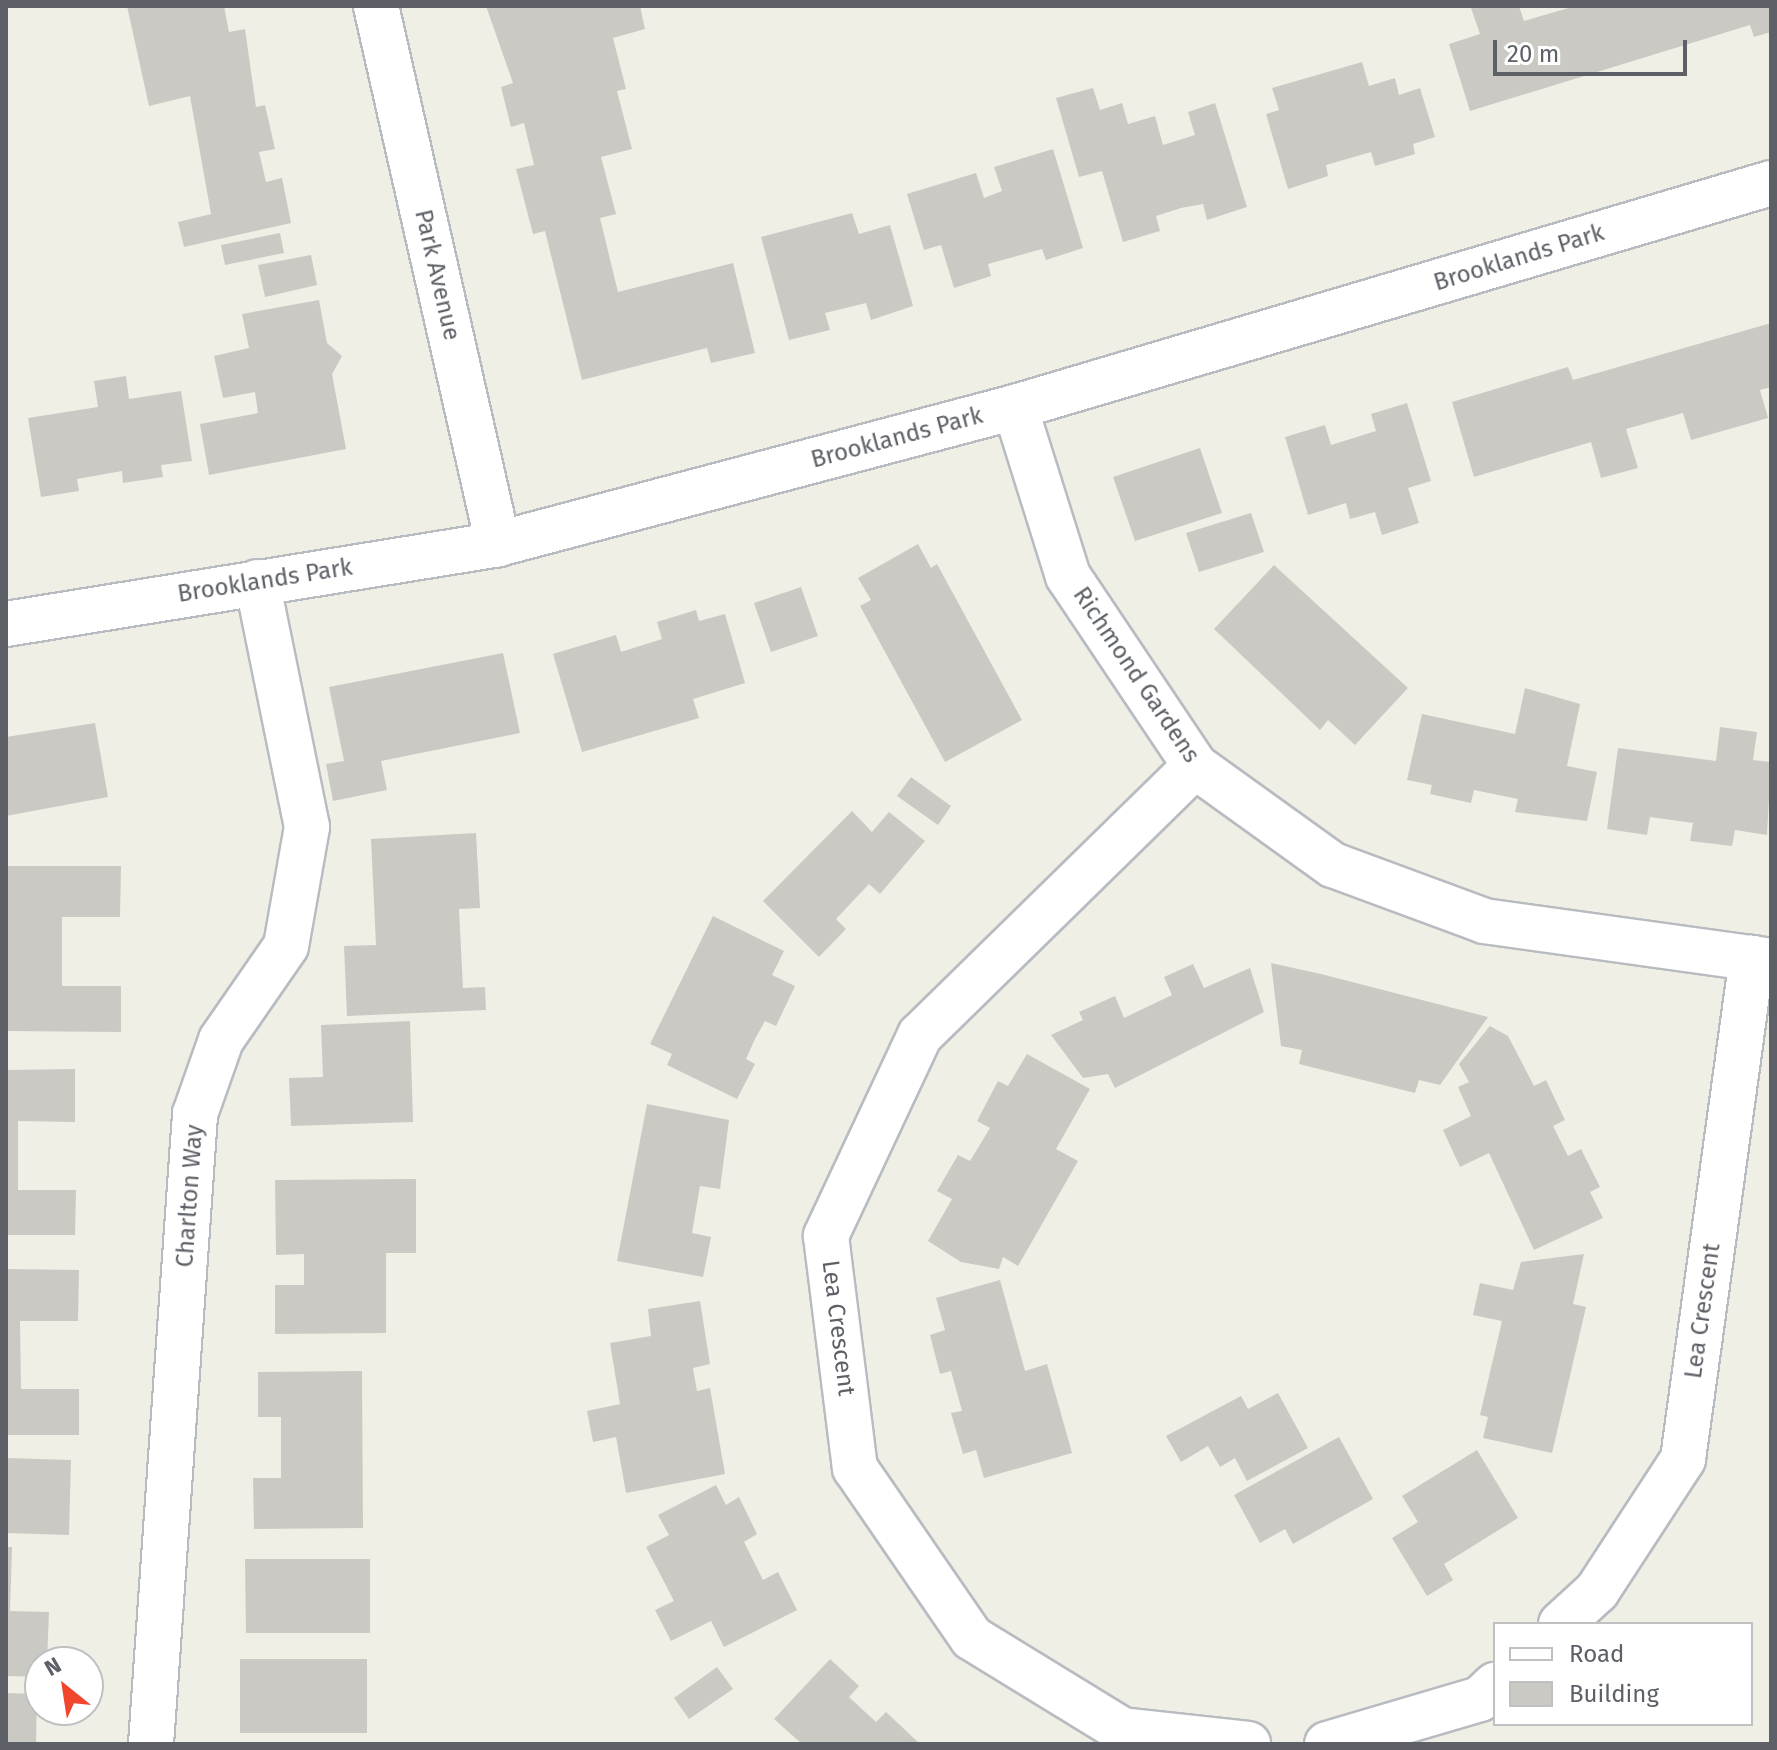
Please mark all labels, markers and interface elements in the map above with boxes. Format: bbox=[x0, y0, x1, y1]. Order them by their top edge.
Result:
scale bar bbox=[1497, 24, 1691, 74]
text: 20 m bbox=[1507, 40, 1559, 68]
street label: Park Avenue bbox=[408, 207, 466, 343]
street label: Brooklands Park bbox=[1430, 218, 1608, 298]
street label: Brooklands Park bbox=[808, 401, 986, 475]
street label: Brooklands Park bbox=[176, 553, 354, 609]
street label: Richmond Gardens bbox=[1067, 582, 1205, 768]
street label: Charlton Way bbox=[171, 1124, 209, 1268]
street label: Lea Crescent bbox=[1679, 1241, 1727, 1381]
street label: Lea Crescent bbox=[815, 1259, 861, 1397]
legend bbox=[1493, 1622, 1753, 1726]
text: Road bbox=[1569, 1640, 1624, 1668]
north arrow bbox=[24, 1646, 104, 1726]
text: N bbox=[40, 1651, 66, 1682]
text: Building bbox=[1569, 1680, 1659, 1708]

